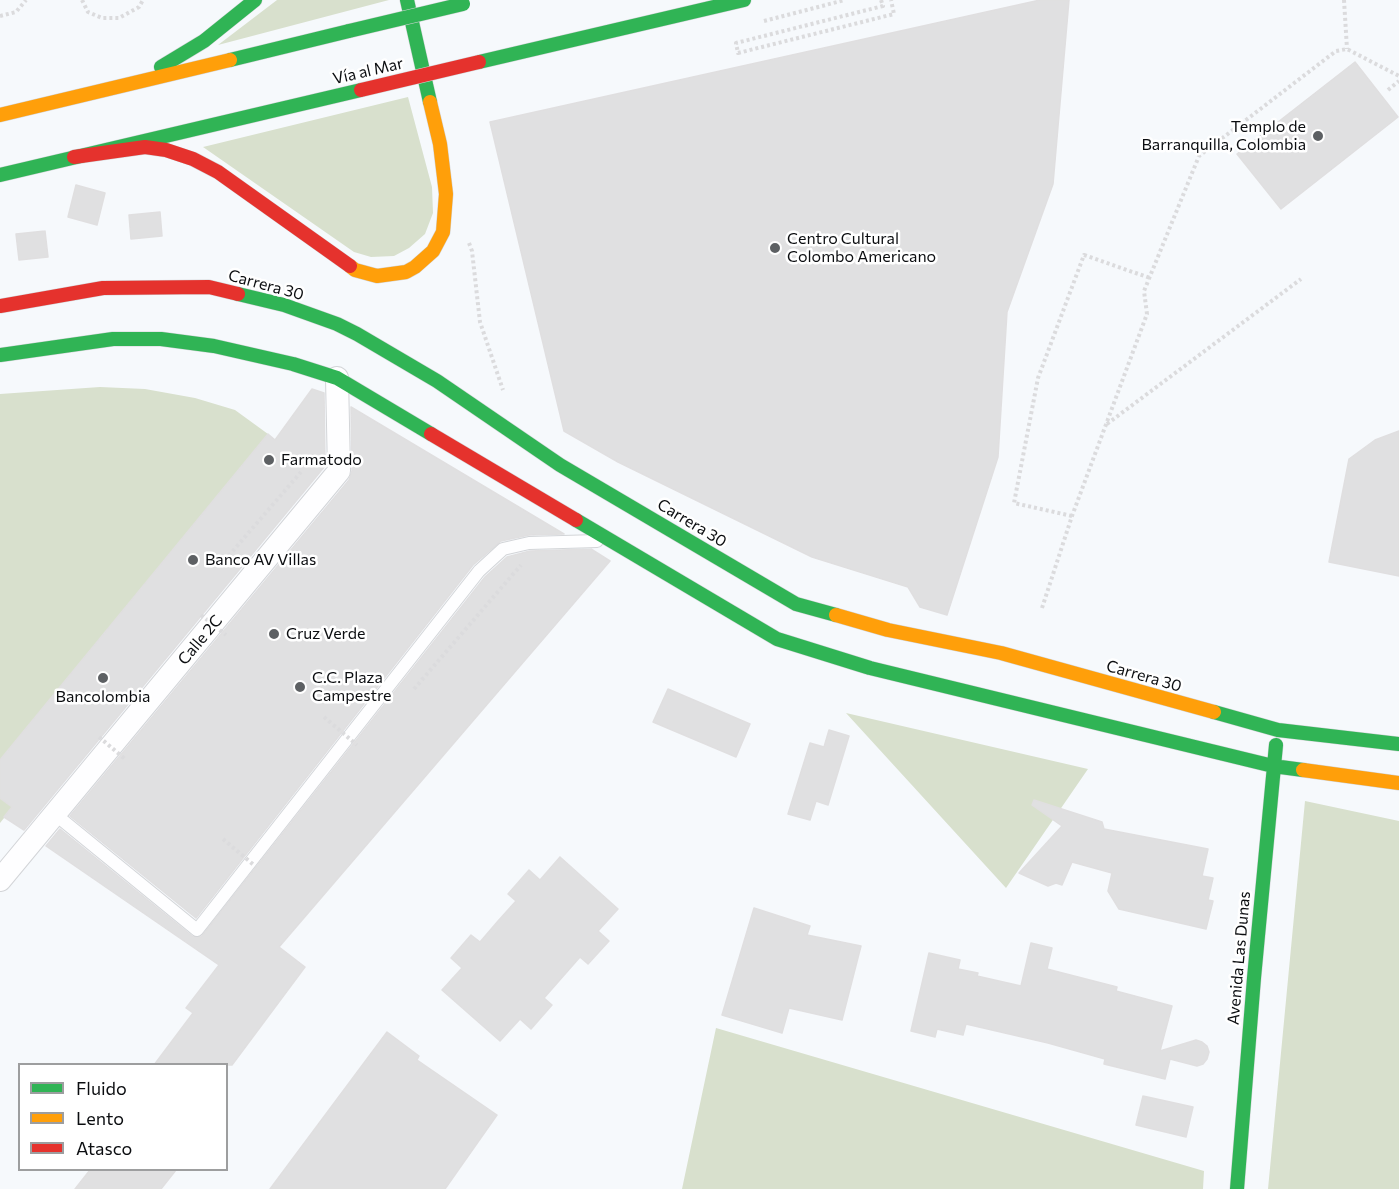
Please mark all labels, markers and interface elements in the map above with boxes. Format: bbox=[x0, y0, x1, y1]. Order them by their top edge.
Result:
street label: Vía al Mar bbox=[331, 54, 405, 88]
place label: Templo de Barranquilla, Colombia bbox=[1141, 117, 1306, 155]
marker: Templo de Barranquilla, Colombia bbox=[1311, 129, 1325, 143]
place label: Centro Cultural Colombo Americano bbox=[787, 229, 936, 267]
marker: Centro Cultural Colombo Americano bbox=[768, 241, 782, 255]
street label: Carrera 30 bbox=[226, 266, 306, 304]
place label: Farmatodo bbox=[281, 450, 362, 470]
marker: Farmatodo bbox=[262, 453, 276, 467]
street label: Carrera 30 bbox=[654, 495, 730, 551]
place label: Banco AV Villas bbox=[205, 550, 316, 570]
marker: Banco AV Villas bbox=[186, 553, 200, 567]
street label: Calle 2C bbox=[174, 611, 226, 669]
place label: Cruz Verde bbox=[286, 624, 365, 644]
marker: Cruz Verde bbox=[267, 627, 281, 641]
street label: Carrera 30 bbox=[1104, 656, 1184, 696]
place label: C.C. Plaza Campestre bbox=[312, 668, 392, 706]
marker: Bancolombia bbox=[96, 671, 110, 685]
marker: C.C. Plaza Campestre bbox=[293, 680, 307, 694]
place label: Bancolombia bbox=[56, 687, 150, 707]
street label: Avenida Las Dunas bbox=[1224, 890, 1254, 1026]
legend bbox=[18, 1063, 228, 1171]
text: Fluido bbox=[76, 1077, 127, 1099]
text: Lento bbox=[76, 1107, 124, 1129]
text: Atasco bbox=[76, 1137, 132, 1159]

